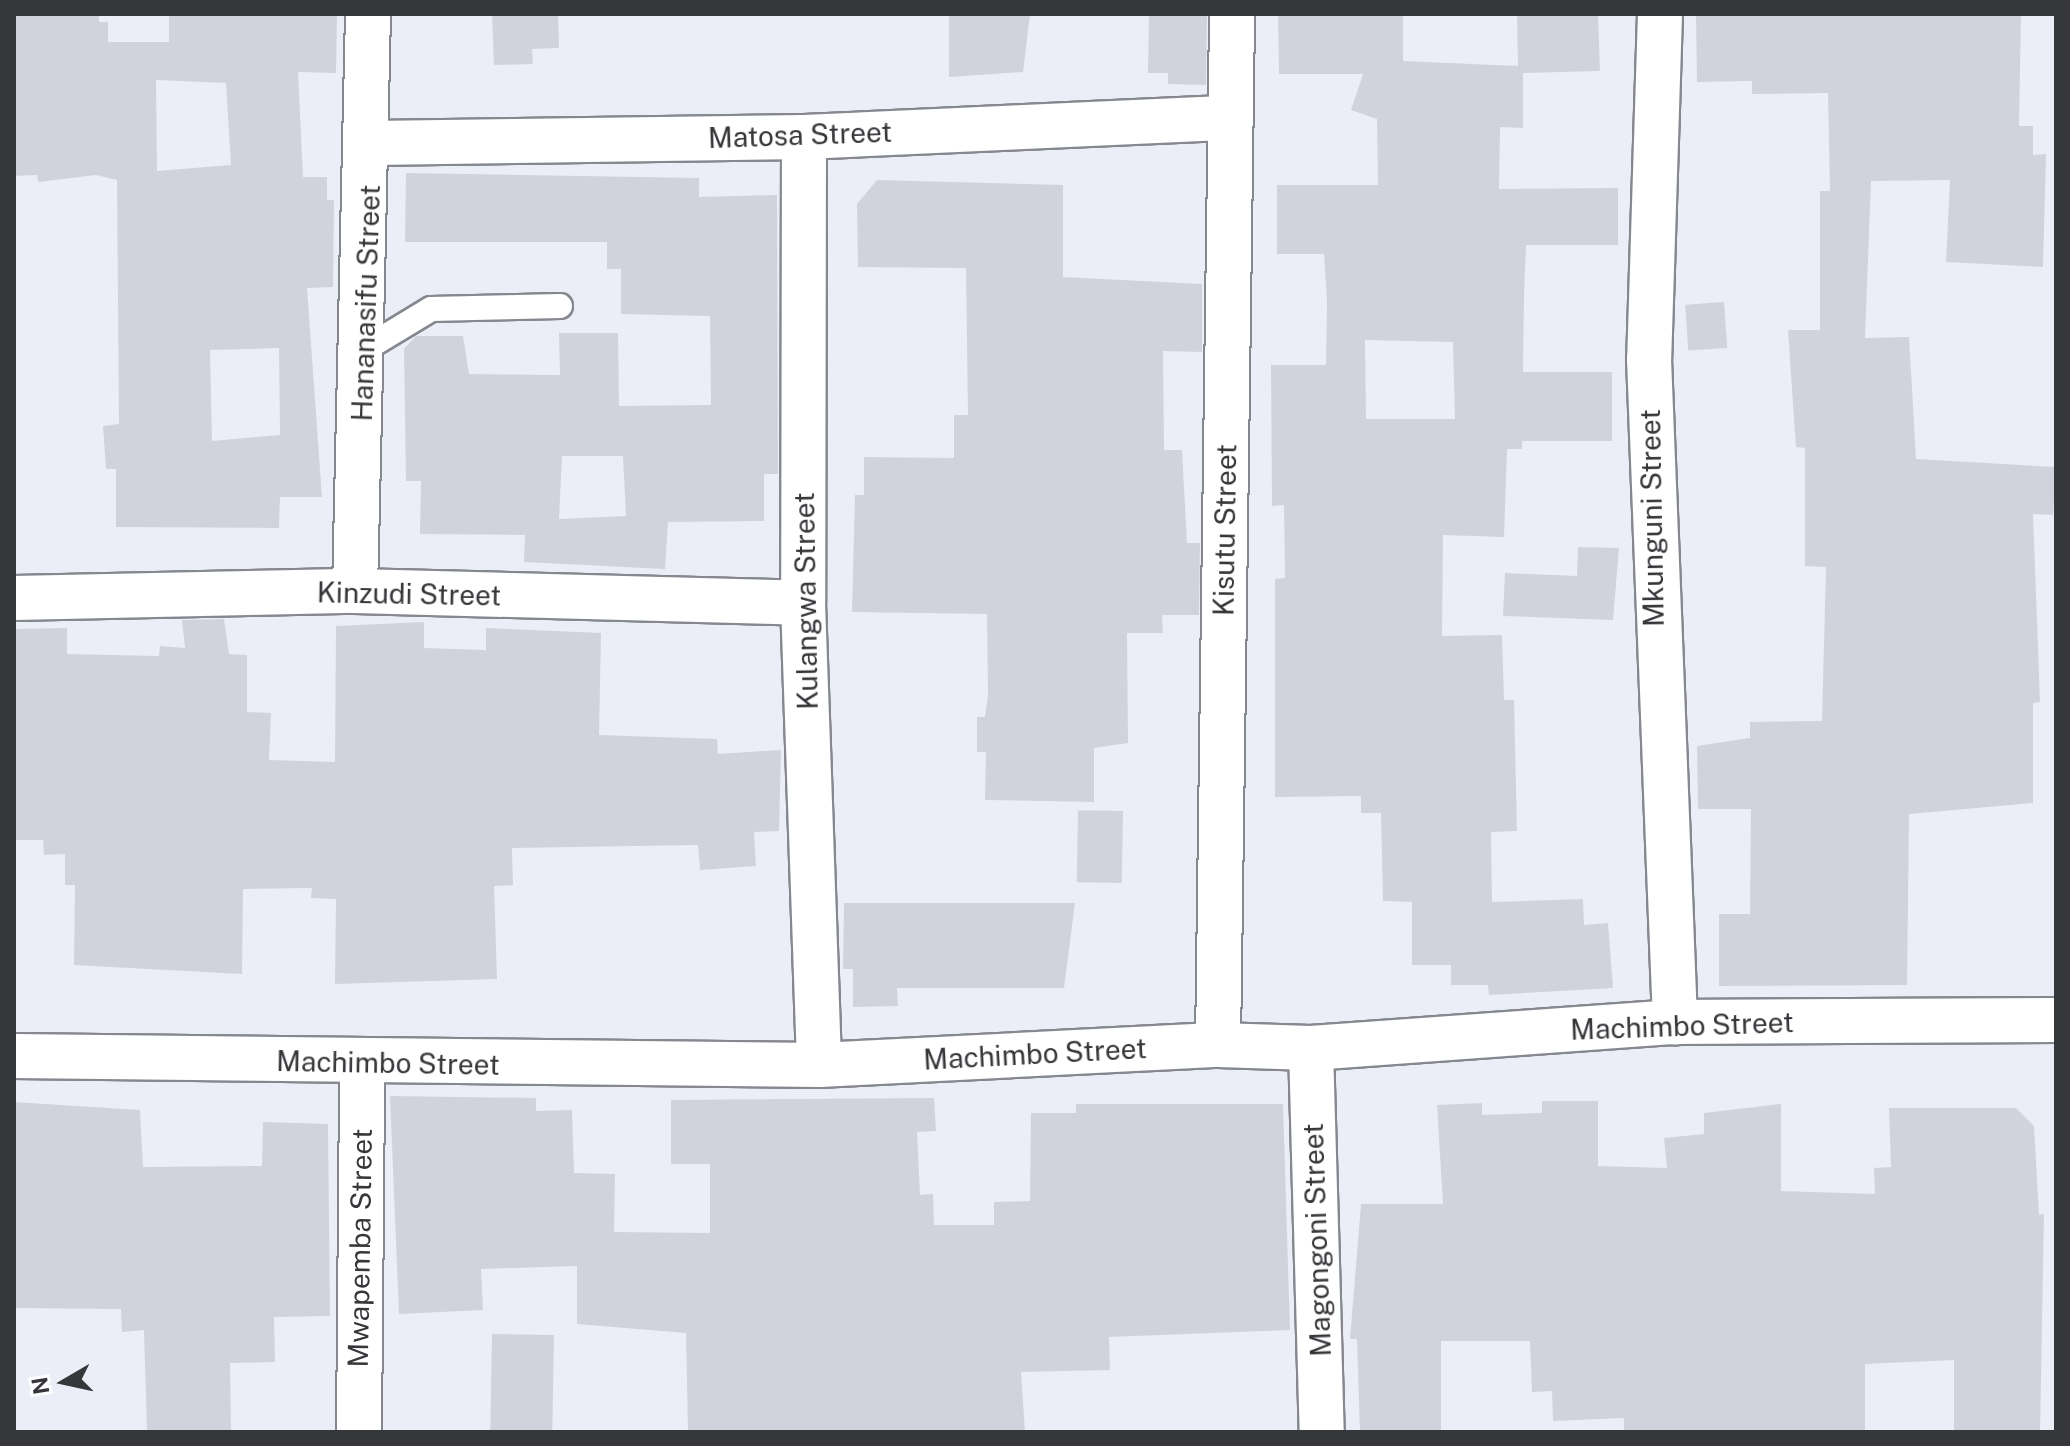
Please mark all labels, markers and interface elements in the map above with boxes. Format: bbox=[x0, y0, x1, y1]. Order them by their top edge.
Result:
street label: Matosa Street bbox=[707, 115, 893, 155]
street label: Hananasifu Street bbox=[345, 184, 387, 422]
street label: Mkunguni Street bbox=[1633, 409, 1671, 627]
street label: Kisutu Street bbox=[1207, 444, 1243, 616]
street label: Kulangwa Street bbox=[787, 492, 825, 710]
street label: Kinzudi Street bbox=[317, 576, 501, 612]
street label: Machimbo Street bbox=[1570, 1005, 1794, 1047]
street label: Machimbo Street bbox=[922, 1031, 1148, 1077]
street label: Machimbo Street bbox=[276, 1044, 500, 1082]
street label: Magongoni Street bbox=[1296, 1123, 1338, 1357]
street label: Mwapemba Street bbox=[341, 1128, 379, 1368]
north arrow bbox=[24, 1342, 104, 1422]
text: N bbox=[26, 1375, 54, 1396]

